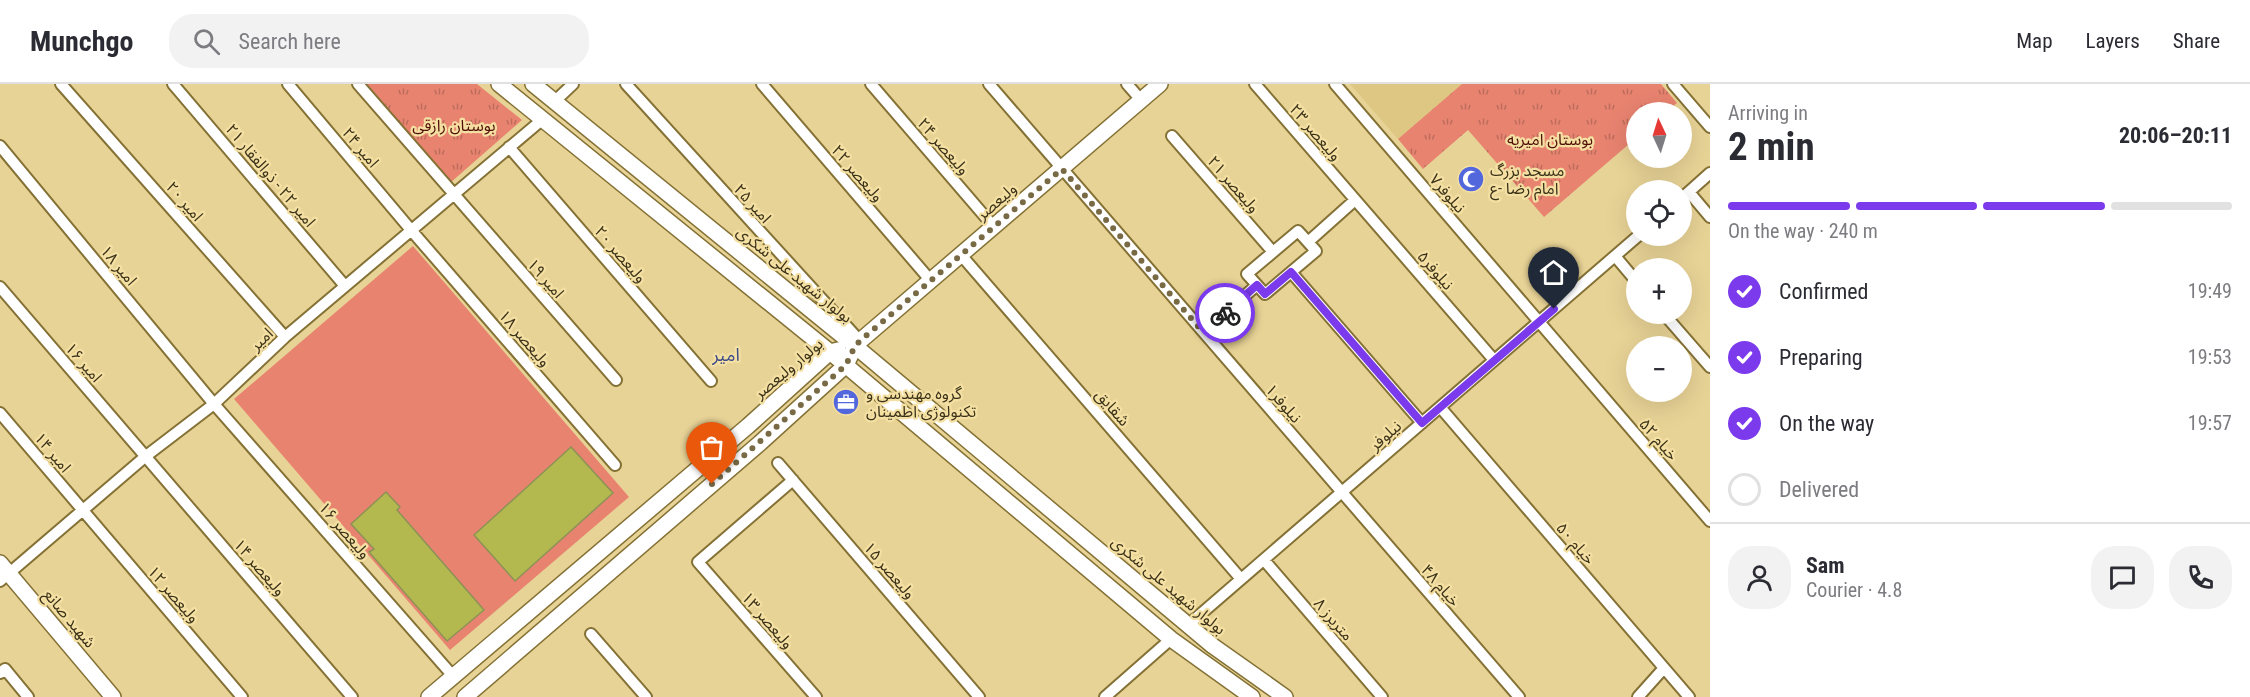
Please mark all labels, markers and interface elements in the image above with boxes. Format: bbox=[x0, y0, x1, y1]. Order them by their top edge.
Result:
search box bbox=[169, 14, 589, 68]
text: Munchgo bbox=[30, 25, 133, 58]
icon: search bbox=[190, 25, 223, 58]
text: Search here bbox=[238, 29, 341, 54]
text: Map bbox=[2016, 29, 2053, 53]
text: Layers bbox=[2086, 29, 2140, 53]
text: Share bbox=[2173, 29, 2220, 53]
street label: ولیعصر ۲۳ bbox=[1286, 100, 1345, 165]
text: Arriving in bbox=[1728, 101, 1808, 125]
north arrow bbox=[1626, 102, 1692, 168]
map controls bbox=[1626, 102, 1692, 402]
street label: ولیعصر ۲۴ bbox=[914, 114, 973, 179]
park label: بوستان رازقی bbox=[412, 116, 496, 135]
street label: امیر ۲۲ - ذوالفقار ۲۱ bbox=[222, 120, 319, 231]
street label: امیر ۲۴ bbox=[338, 123, 383, 171]
text: 20:06–20:11 bbox=[2119, 123, 2232, 148]
text: 2 min bbox=[1728, 124, 1815, 170]
park label: بوستان امیریه bbox=[1507, 130, 1593, 149]
street label: ولیعصر ۲۲ bbox=[828, 141, 887, 206]
street label: ولیعصر ۲۱ bbox=[1204, 152, 1263, 217]
place label: مسجد بزرگ امام رضا -ع bbox=[1490, 161, 1564, 201]
mosque icon: مسجد بزرگ امام رضا -ع bbox=[1456, 164, 1486, 194]
street label: نیلوفر۷ bbox=[1426, 170, 1470, 217]
street label: امیر ۲۰ bbox=[162, 178, 207, 225]
street label: ولیعصر bbox=[972, 179, 1020, 225]
street label: امیر ۲۵ bbox=[730, 180, 775, 227]
button: locate bbox=[1626, 180, 1692, 246]
text: On the way · 240 m bbox=[1728, 219, 1878, 243]
street label: ولیعصر ۲۰ bbox=[591, 222, 650, 287]
street label: بولوار شهید علی شکری bbox=[733, 222, 856, 327]
street label: امیر ۱۸ bbox=[96, 241, 141, 289]
street label: نیلوفر۵ bbox=[1414, 247, 1458, 294]
pin bbox=[1528, 247, 1579, 309]
street label: امیر ۱۹ bbox=[523, 255, 568, 302]
icon: home bbox=[1537, 256, 1570, 289]
button: + bbox=[1626, 258, 1692, 324]
icon: check bbox=[1728, 275, 1761, 308]
text: Confirmed bbox=[1779, 279, 1868, 304]
text: 19:49 bbox=[2188, 279, 2232, 303]
courier bbox=[1195, 283, 1255, 343]
icon: bike bbox=[1209, 297, 1242, 330]
street label: ولیعصر ۱۸ bbox=[495, 306, 554, 371]
street label: امیر bbox=[245, 324, 277, 355]
street label: بولوار ولیعصر bbox=[749, 334, 827, 403]
button: − bbox=[1626, 336, 1692, 402]
street label: امیر ۱۶ bbox=[61, 339, 106, 386]
icon: check bbox=[1728, 341, 1761, 374]
district label: امیر bbox=[711, 344, 740, 366]
text: Preparing bbox=[1779, 345, 1863, 370]
text: 19:53 bbox=[2188, 345, 2232, 369]
street label: نیلوفر۱ bbox=[1262, 380, 1306, 427]
place label: گروه مهندسی و تکنولوژی اطمینان bbox=[866, 384, 977, 421]
street label: شقایق bbox=[1091, 385, 1134, 430]
office icon: گروه مهندسی و تکنولوژی اطمینان bbox=[831, 387, 861, 417]
icon: check bbox=[1728, 407, 1761, 440]
text: On the way bbox=[1779, 411, 1874, 436]
text: 19:57 bbox=[2188, 411, 2232, 435]
street label: خیام ۵۲ bbox=[1633, 414, 1682, 466]
street label: نیلوفر bbox=[1365, 416, 1405, 455]
pin bbox=[686, 422, 737, 484]
street label: امیر ۱۴ bbox=[30, 428, 75, 476]
icon: bag bbox=[695, 431, 728, 464]
text: Delivered bbox=[1779, 477, 1859, 502]
street label: ولیعصر ۱۶ bbox=[315, 498, 374, 563]
street label: خیام ۵۰ bbox=[1550, 518, 1599, 570]
street label: بولوار شهید علی شکری bbox=[1108, 532, 1230, 639]
street label: ولیعصر ۱۴ bbox=[230, 535, 289, 600]
street label: ولیعصر ۱۵ bbox=[860, 538, 919, 603]
button: person bbox=[1728, 546, 1791, 609]
button: chat bbox=[2091, 546, 2154, 609]
button: phone bbox=[2169, 546, 2232, 609]
text: Sam bbox=[1806, 553, 1845, 578]
street label: خیام ۴۸ bbox=[1415, 560, 1464, 612]
street label: ولیعصر ۱۲ bbox=[144, 562, 203, 627]
text: Courier · 4.8 bbox=[1806, 578, 1902, 602]
street label: شهید صانع bbox=[37, 585, 100, 653]
street label: ولیعصر ۱۳ bbox=[738, 588, 797, 653]
street label: ۸ متریرز bbox=[1310, 594, 1357, 644]

